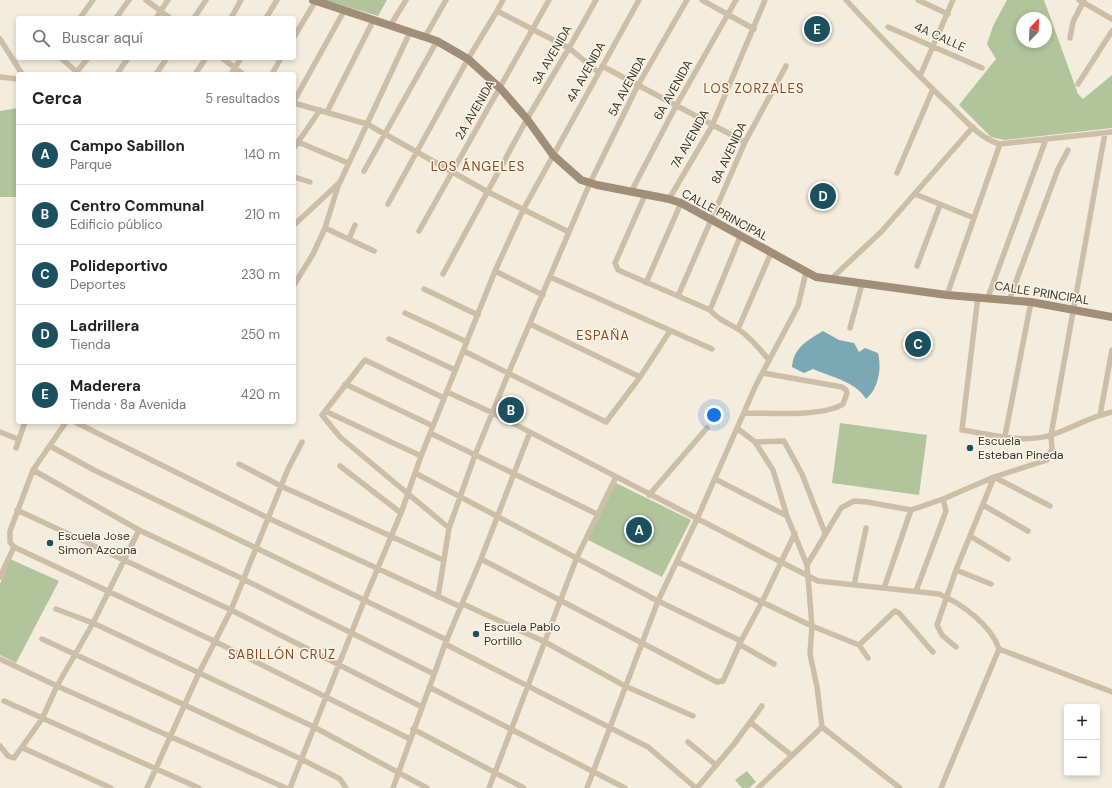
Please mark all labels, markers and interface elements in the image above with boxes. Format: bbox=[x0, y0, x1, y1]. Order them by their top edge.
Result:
north arrow bbox=[1016, 12, 1052, 48]
pin: E bbox=[804, 14, 830, 44]
search box bbox=[16, 16, 296, 60]
street label: 4A CALLE bbox=[912, 19, 968, 55]
street label: 3A AVENIDA bbox=[529, 22, 575, 88]
icon: search bbox=[30, 27, 52, 49]
text: Buscar aquí bbox=[62, 28, 143, 48]
street label: 4A AVENIDA bbox=[563, 39, 609, 105]
street label: 5A AVENIDA bbox=[604, 53, 650, 119]
street label: 6A AVENIDA bbox=[650, 57, 696, 123]
street label: 2A AVENIDA bbox=[451, 77, 499, 143]
district label: LOS ZORZALES bbox=[703, 80, 805, 97]
text: Cerca bbox=[32, 87, 82, 109]
text: 5 resultados bbox=[205, 90, 280, 107]
street label: 7A AVENIDA bbox=[667, 107, 713, 171]
street label: 8A AVENIDA bbox=[708, 119, 750, 186]
text: Campo Sabillon bbox=[70, 136, 185, 156]
text: A bbox=[40, 146, 50, 163]
text: 140 m bbox=[244, 146, 280, 163]
text: Parque bbox=[70, 156, 112, 173]
district label: LOS ÁNGELES bbox=[431, 157, 525, 175]
pin: D bbox=[810, 181, 836, 211]
street label: CALLE PRINCIPAL bbox=[679, 185, 771, 245]
text: Centro Communal bbox=[70, 196, 204, 216]
text: B bbox=[41, 206, 49, 223]
text: 210 m bbox=[245, 206, 280, 223]
text: Edificio público bbox=[70, 216, 163, 233]
text: Polideportivo bbox=[70, 256, 168, 276]
text: C bbox=[40, 266, 50, 283]
text: 230 m bbox=[241, 266, 280, 283]
text: Deportes bbox=[70, 276, 126, 293]
street label: CALLE PRINCIPAL bbox=[993, 278, 1091, 308]
text: Ladrillera bbox=[70, 316, 139, 336]
text: D bbox=[40, 326, 50, 343]
text: 250 m bbox=[241, 326, 280, 343]
district label: ESPAÑA bbox=[576, 327, 630, 344]
pin: C bbox=[905, 329, 931, 359]
text: Tienda bbox=[70, 336, 110, 353]
text: Maderera bbox=[70, 376, 141, 396]
text: E bbox=[41, 386, 49, 403]
text: 420 m bbox=[241, 386, 280, 403]
pin: B bbox=[498, 395, 524, 425]
text: Tienda · 8a Avenida bbox=[70, 396, 186, 413]
your location bbox=[704, 405, 724, 425]
place label: Escuela Esteban Pineda bbox=[978, 433, 1064, 463]
marker: Escuela Esteban Pineda bbox=[965, 443, 975, 453]
pin: A bbox=[626, 515, 652, 545]
place label: Escuela Jose Simon Azcona bbox=[58, 528, 137, 558]
marker: Escuela Jose Simon Azcona bbox=[45, 538, 55, 548]
place label: Escuela Pablo Portillo bbox=[484, 619, 560, 649]
marker: Escuela Pablo Portillo bbox=[471, 629, 481, 639]
district label: SABILLÓN CRUZ bbox=[228, 646, 336, 663]
map controls bbox=[1064, 704, 1100, 776]
button: + bbox=[1064, 704, 1100, 740]
button: − bbox=[1064, 740, 1100, 776]

